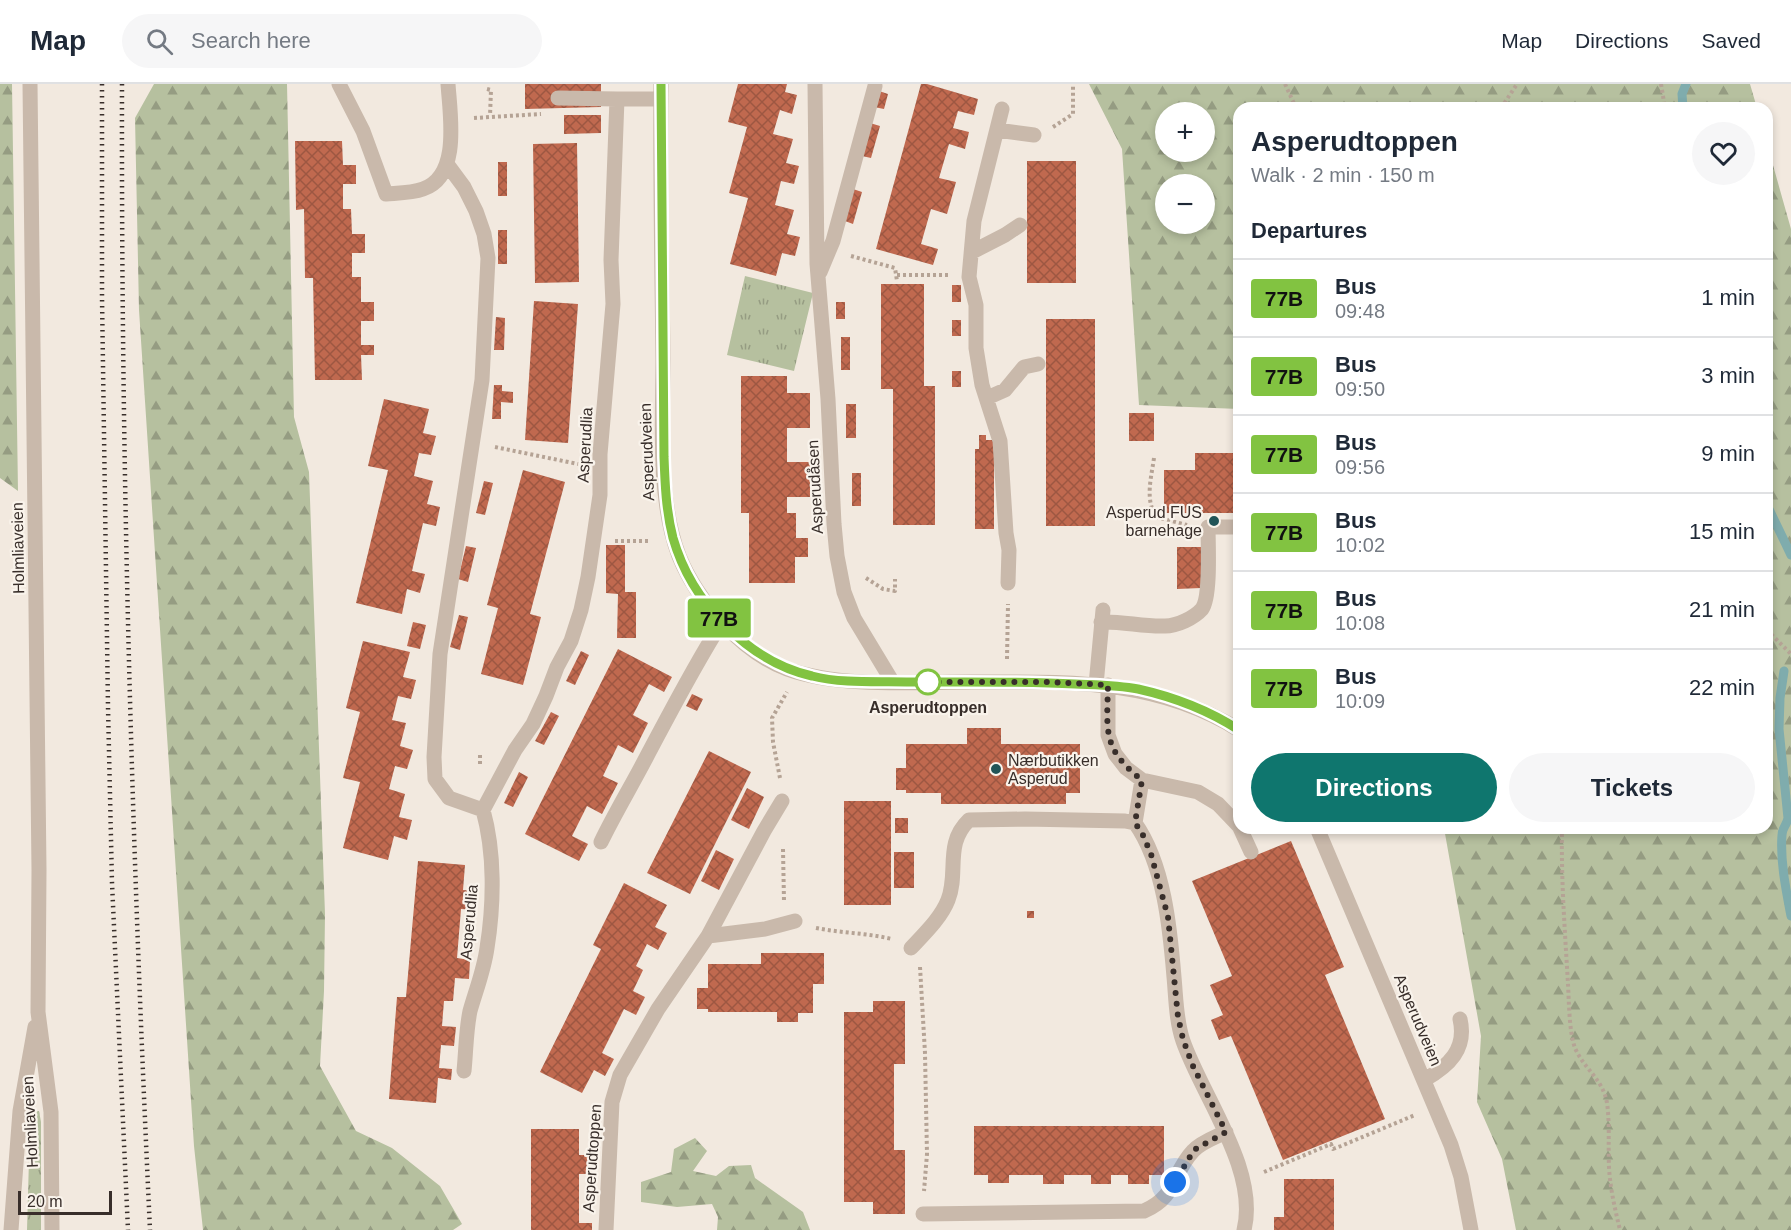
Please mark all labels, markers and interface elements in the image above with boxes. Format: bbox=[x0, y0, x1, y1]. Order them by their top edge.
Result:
search box bbox=[122, 14, 542, 68]
text: Map bbox=[30, 25, 86, 56]
icon: search bbox=[143, 25, 176, 58]
text: Search here bbox=[191, 28, 311, 53]
text: Map bbox=[1501, 29, 1542, 52]
text: Directions bbox=[1575, 29, 1668, 52]
text: Saved bbox=[1701, 29, 1761, 52]
map controls bbox=[1155, 102, 1215, 234]
button: + bbox=[1155, 102, 1215, 162]
button: heart bbox=[1692, 122, 1755, 185]
text: Asperudtoppen bbox=[1251, 126, 1458, 157]
text: Walk · 2 min · 150 m bbox=[1251, 164, 1435, 186]
button: − bbox=[1155, 174, 1215, 234]
text: Departures bbox=[1251, 218, 1367, 243]
text: Bus bbox=[1335, 274, 1377, 299]
text: 1 min bbox=[1701, 285, 1755, 310]
text: 77B bbox=[1265, 287, 1303, 310]
text: 09:48 bbox=[1335, 300, 1385, 322]
text: Bus bbox=[1335, 352, 1377, 377]
text: 3 min bbox=[1701, 363, 1755, 388]
text: 77B bbox=[1265, 365, 1303, 388]
text: 09:50 bbox=[1335, 378, 1385, 400]
street label: Asperudveien bbox=[637, 403, 657, 501]
street label: Asperudlia bbox=[575, 407, 595, 483]
text: Bus bbox=[1335, 430, 1377, 455]
street label: Asperudåsen bbox=[804, 439, 826, 535]
text: 9 min bbox=[1701, 441, 1755, 466]
text: 77B bbox=[1265, 443, 1303, 466]
text: 09:56 bbox=[1335, 456, 1385, 478]
street label: Holmliaveien bbox=[9, 502, 27, 594]
place label: Asperud FUS barnehage bbox=[1106, 504, 1202, 539]
text: Bus bbox=[1335, 508, 1377, 533]
marker: Asperud FUS barnehage bbox=[1207, 514, 1221, 528]
text: 15 min bbox=[1689, 519, 1755, 544]
text: 77B bbox=[1265, 521, 1303, 544]
text: 10:02 bbox=[1335, 534, 1385, 556]
text: Bus bbox=[1335, 586, 1377, 611]
text: 21 min bbox=[1689, 597, 1755, 622]
line badge: 77B bbox=[684, 598, 754, 638]
text: 77B bbox=[1265, 599, 1303, 622]
text: 77B bbox=[700, 607, 738, 630]
text: 10:08 bbox=[1335, 612, 1385, 634]
text: Bus bbox=[1335, 664, 1377, 689]
marker: Asperudtoppen bbox=[915, 669, 941, 695]
text: 22 min bbox=[1689, 675, 1755, 700]
text: 77B bbox=[1265, 677, 1303, 700]
text: 10:09 bbox=[1335, 690, 1385, 712]
place label: Asperudtoppen bbox=[869, 699, 987, 716]
place label: Nærbutikken Asperud bbox=[1008, 752, 1099, 787]
button: Directions bbox=[1251, 753, 1497, 822]
button: Tickets bbox=[1509, 753, 1755, 822]
marker: Nærbutikken Asperud bbox=[989, 762, 1003, 776]
street label: Asperudlia bbox=[457, 884, 481, 960]
street label: Asperudveien bbox=[1391, 972, 1445, 1068]
street label: Holmliaveien bbox=[19, 1076, 41, 1168]
street label: Asperudtoppen bbox=[580, 1103, 604, 1213]
your location bbox=[1160, 1167, 1190, 1197]
scale bar bbox=[18, 1188, 112, 1216]
text: 20 m bbox=[27, 1193, 63, 1210]

